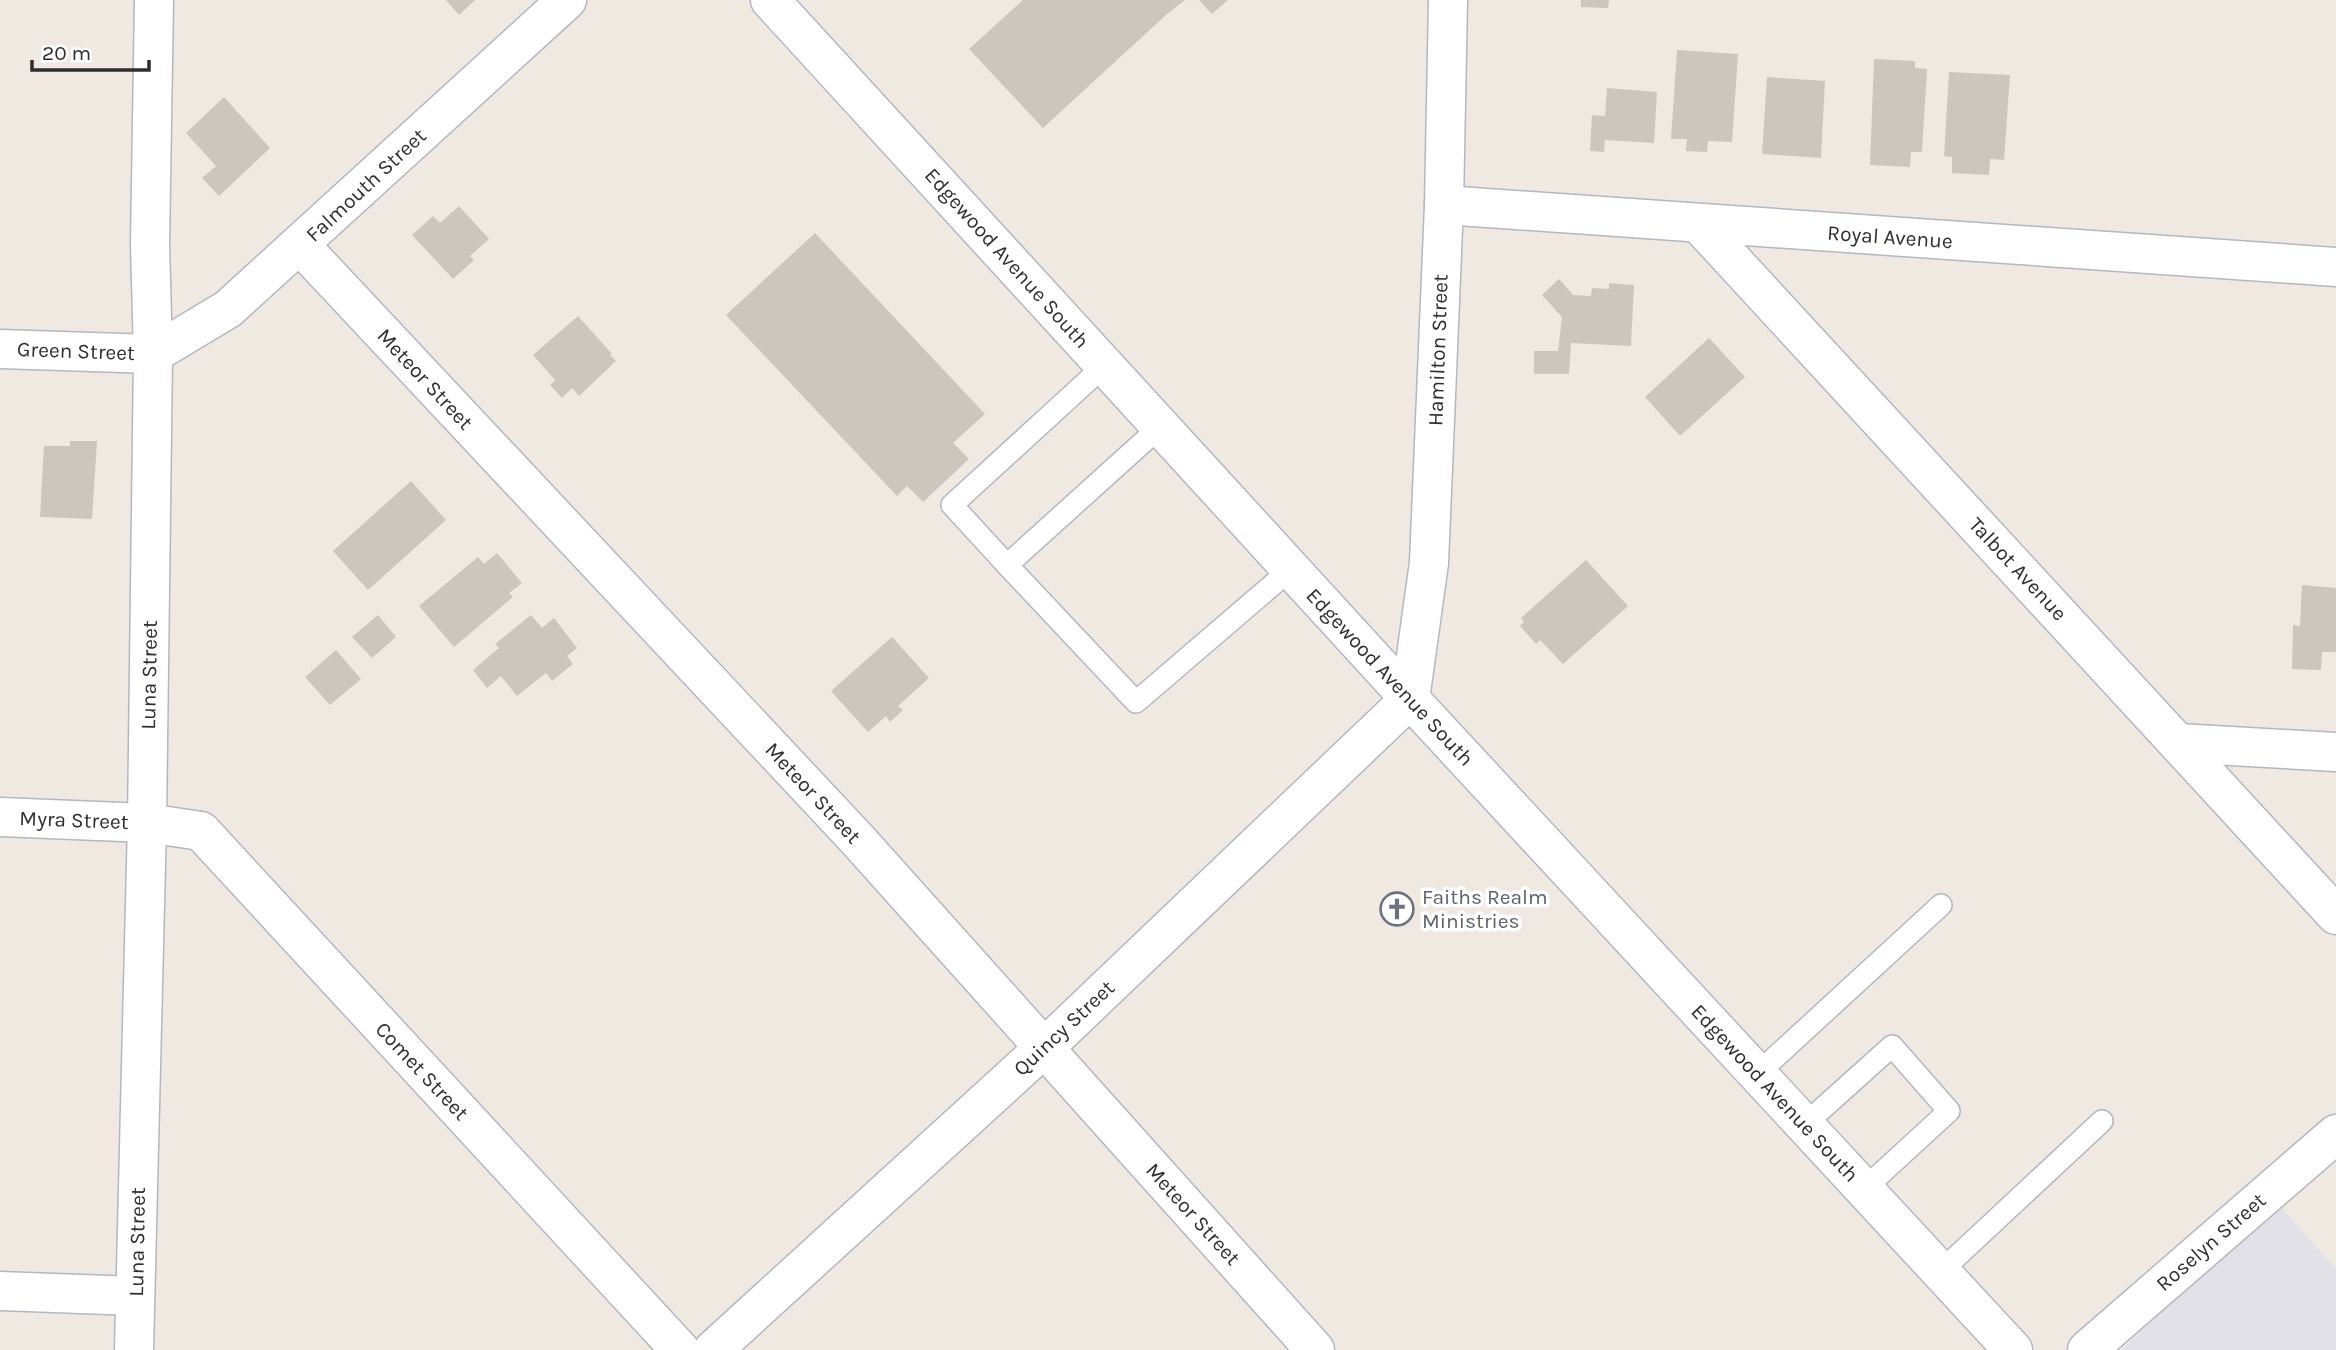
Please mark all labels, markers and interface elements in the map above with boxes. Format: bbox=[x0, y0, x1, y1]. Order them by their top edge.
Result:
scale bar bbox=[32, 28, 149, 72]
text: 20 m bbox=[42, 41, 91, 65]
street label: Falmouth Street bbox=[301, 123, 431, 247]
street label: Edgewood Avenue South bbox=[920, 163, 1094, 353]
street label: Royal Avenue bbox=[1826, 221, 1954, 253]
street label: Hamilton Street bbox=[1423, 273, 1453, 426]
street label: Meteor Street bbox=[372, 324, 478, 434]
street label: Green Street bbox=[17, 337, 135, 365]
street label: Talbot Avenue bbox=[1964, 513, 2072, 625]
street label: Edgewood Avenue South bbox=[1301, 583, 1479, 771]
street label: Luna Street bbox=[136, 620, 162, 730]
street label: Meteor Street bbox=[760, 738, 866, 848]
street label: Myra Street bbox=[19, 806, 129, 834]
place label: Faiths Realm Ministries bbox=[1422, 885, 1548, 933]
church icon: Faiths Realm Ministries bbox=[1378, 890, 1416, 928]
street label: Quincy Street bbox=[1009, 975, 1119, 1081]
street label: Edgewood Avenue South bbox=[1686, 999, 1864, 1187]
street label: Comet Street bbox=[370, 1017, 474, 1125]
street label: Meteor Street bbox=[1141, 1158, 1245, 1270]
street label: Luna Street bbox=[124, 1187, 150, 1297]
street label: Roselyn Street bbox=[2151, 1188, 2271, 1296]

